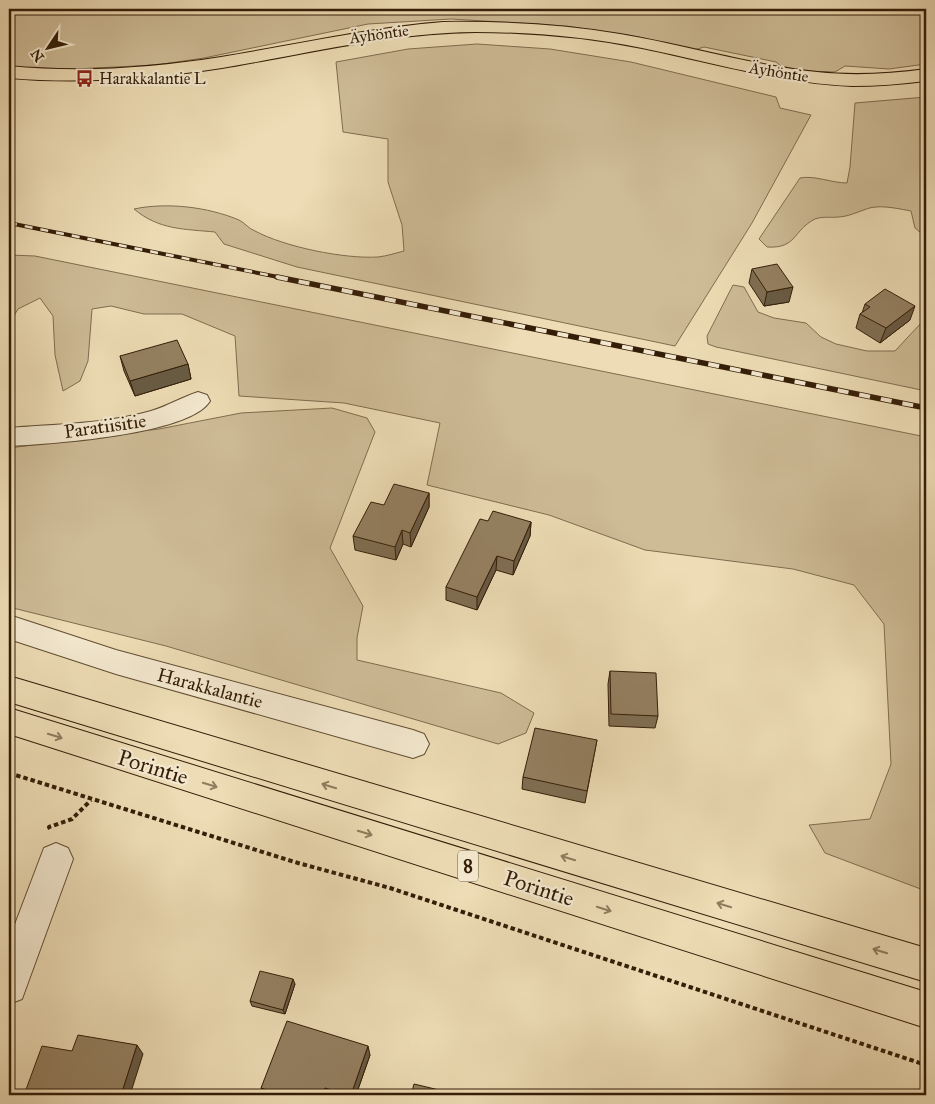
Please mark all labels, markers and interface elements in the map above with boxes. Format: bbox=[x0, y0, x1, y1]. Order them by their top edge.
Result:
street label: Äyhöntie bbox=[347, 19, 410, 48]
north arrow bbox=[22, 22, 72, 72]
text: N bbox=[27, 45, 48, 65]
street label: Äyhöntie bbox=[747, 57, 811, 86]
bus stop icon: Harakkalantie L bbox=[75, 68, 95, 88]
place label: Harakkalantie L bbox=[99, 69, 206, 88]
street label: Paratiisitie bbox=[62, 409, 148, 443]
street label: Harakkalantie bbox=[155, 663, 265, 713]
one-way arrow bbox=[47, 731, 63, 741]
street label: Porintie bbox=[114, 744, 192, 790]
one-way arrow bbox=[202, 780, 218, 790]
one-way arrow bbox=[321, 781, 337, 790]
one-way arrow bbox=[357, 829, 373, 839]
road number: 8 bbox=[458, 850, 478, 881]
one-way arrow bbox=[561, 853, 577, 863]
street label: Porintie bbox=[500, 864, 578, 912]
one-way arrow bbox=[716, 900, 732, 910]
one-way arrow bbox=[595, 904, 611, 914]
one-way arrow bbox=[872, 946, 888, 956]

